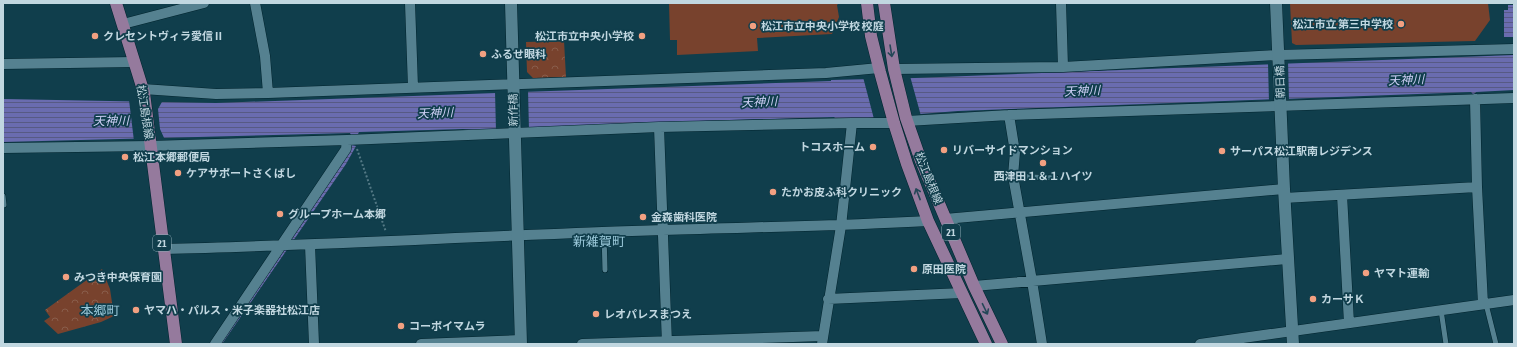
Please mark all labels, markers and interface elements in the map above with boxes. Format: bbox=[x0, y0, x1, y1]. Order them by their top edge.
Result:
place label: 松江市立 第三中学校 bbox=[1292, 18, 1393, 30]
marker: 松江市立 第三中学校 bbox=[1396, 19, 1406, 29]
place label: 松江市立中央小学校 校庭 bbox=[761, 20, 884, 32]
marker: 松江市立中央小学校 校庭 bbox=[748, 21, 758, 31]
place label: クレセントヴィラ愛信Ⅱ bbox=[103, 30, 224, 42]
place label: 松江市立中央小学校 bbox=[535, 30, 634, 42]
marker: クレセントヴィラ愛信Ⅱ bbox=[90, 31, 100, 41]
marker: 松江市立中央小学校 bbox=[637, 31, 647, 41]
one-way arrow bbox=[887, 44, 895, 57]
place label: ふるせ眼科 bbox=[491, 48, 546, 60]
marker: ふるせ眼科 bbox=[478, 49, 488, 59]
street label: 朝日橋 bbox=[1273, 65, 1287, 99]
water label: 天神川 bbox=[1388, 72, 1426, 88]
water label: 天神川 bbox=[1064, 83, 1102, 99]
street label: 松江島根線 bbox=[135, 84, 155, 140]
street label: 新作橋 bbox=[507, 93, 519, 127]
water label: 天神川 bbox=[741, 94, 779, 110]
water label: 天神川 bbox=[417, 105, 455, 121]
water label: 天神川 bbox=[93, 114, 131, 128]
place label: トコスホーム bbox=[799, 141, 865, 153]
marker: トコスホーム bbox=[868, 142, 878, 152]
place label: リバーサイドマンション bbox=[952, 144, 1073, 156]
marker: リバーサイドマンション bbox=[939, 145, 949, 155]
place label: サーパス松江駅南レジデンス bbox=[1230, 145, 1373, 157]
marker: サーパス松江駅南レジデンス bbox=[1217, 146, 1227, 156]
street label: 松江島根線 bbox=[913, 150, 945, 206]
place label: 松江本郷郵便局 bbox=[133, 151, 210, 163]
marker: 松江本郷郵便局 bbox=[120, 152, 130, 162]
marker: 西津田１＆１ハイツ bbox=[1038, 158, 1048, 168]
place label: ケアサポートさくばし bbox=[186, 167, 296, 179]
marker: ケアサポートさくばし bbox=[173, 168, 183, 178]
place label: 西津田１＆１ハイツ bbox=[994, 170, 1092, 182]
place label: たかお皮ふ科クリニック bbox=[781, 186, 902, 198]
marker: たかお皮ふ科クリニック bbox=[768, 187, 778, 197]
one-way arrow bbox=[913, 188, 921, 200]
place label: グループホーム本郷 bbox=[288, 208, 386, 220]
marker: グループホーム本郷 bbox=[275, 209, 285, 219]
place label: 金森歯科医院 bbox=[651, 211, 717, 223]
marker: 金森歯科医院 bbox=[638, 212, 648, 222]
road number: 21 bbox=[942, 224, 960, 240]
district label: 新雑賀町 bbox=[573, 234, 625, 249]
road number: 21 bbox=[153, 235, 171, 251]
place label: 原田医院 bbox=[922, 263, 966, 275]
marker: 原田医院 bbox=[909, 264, 919, 274]
place label: ヤマト運輸 bbox=[1374, 267, 1430, 279]
marker: ヤマト運輸 bbox=[1361, 268, 1371, 278]
place label: みつき中央保育園 bbox=[74, 271, 162, 283]
marker: みつき中央保育園 bbox=[61, 272, 71, 282]
place label: カーサＫ bbox=[1321, 293, 1365, 305]
marker: カーサＫ bbox=[1308, 294, 1318, 304]
district label: 本郷町 bbox=[80, 303, 120, 318]
one-way arrow bbox=[982, 303, 989, 315]
place label: ヤマハ・パルス・米子楽器社松江店 bbox=[144, 304, 320, 316]
marker: ヤマハ・パルス・米子楽器社松江店 bbox=[131, 305, 141, 315]
place label: レオパレスまつえ bbox=[604, 308, 692, 320]
marker: レオパレスまつえ bbox=[591, 309, 601, 319]
place label: コーポイマムラ bbox=[409, 320, 485, 332]
marker: コーポイマムラ bbox=[396, 321, 406, 331]

